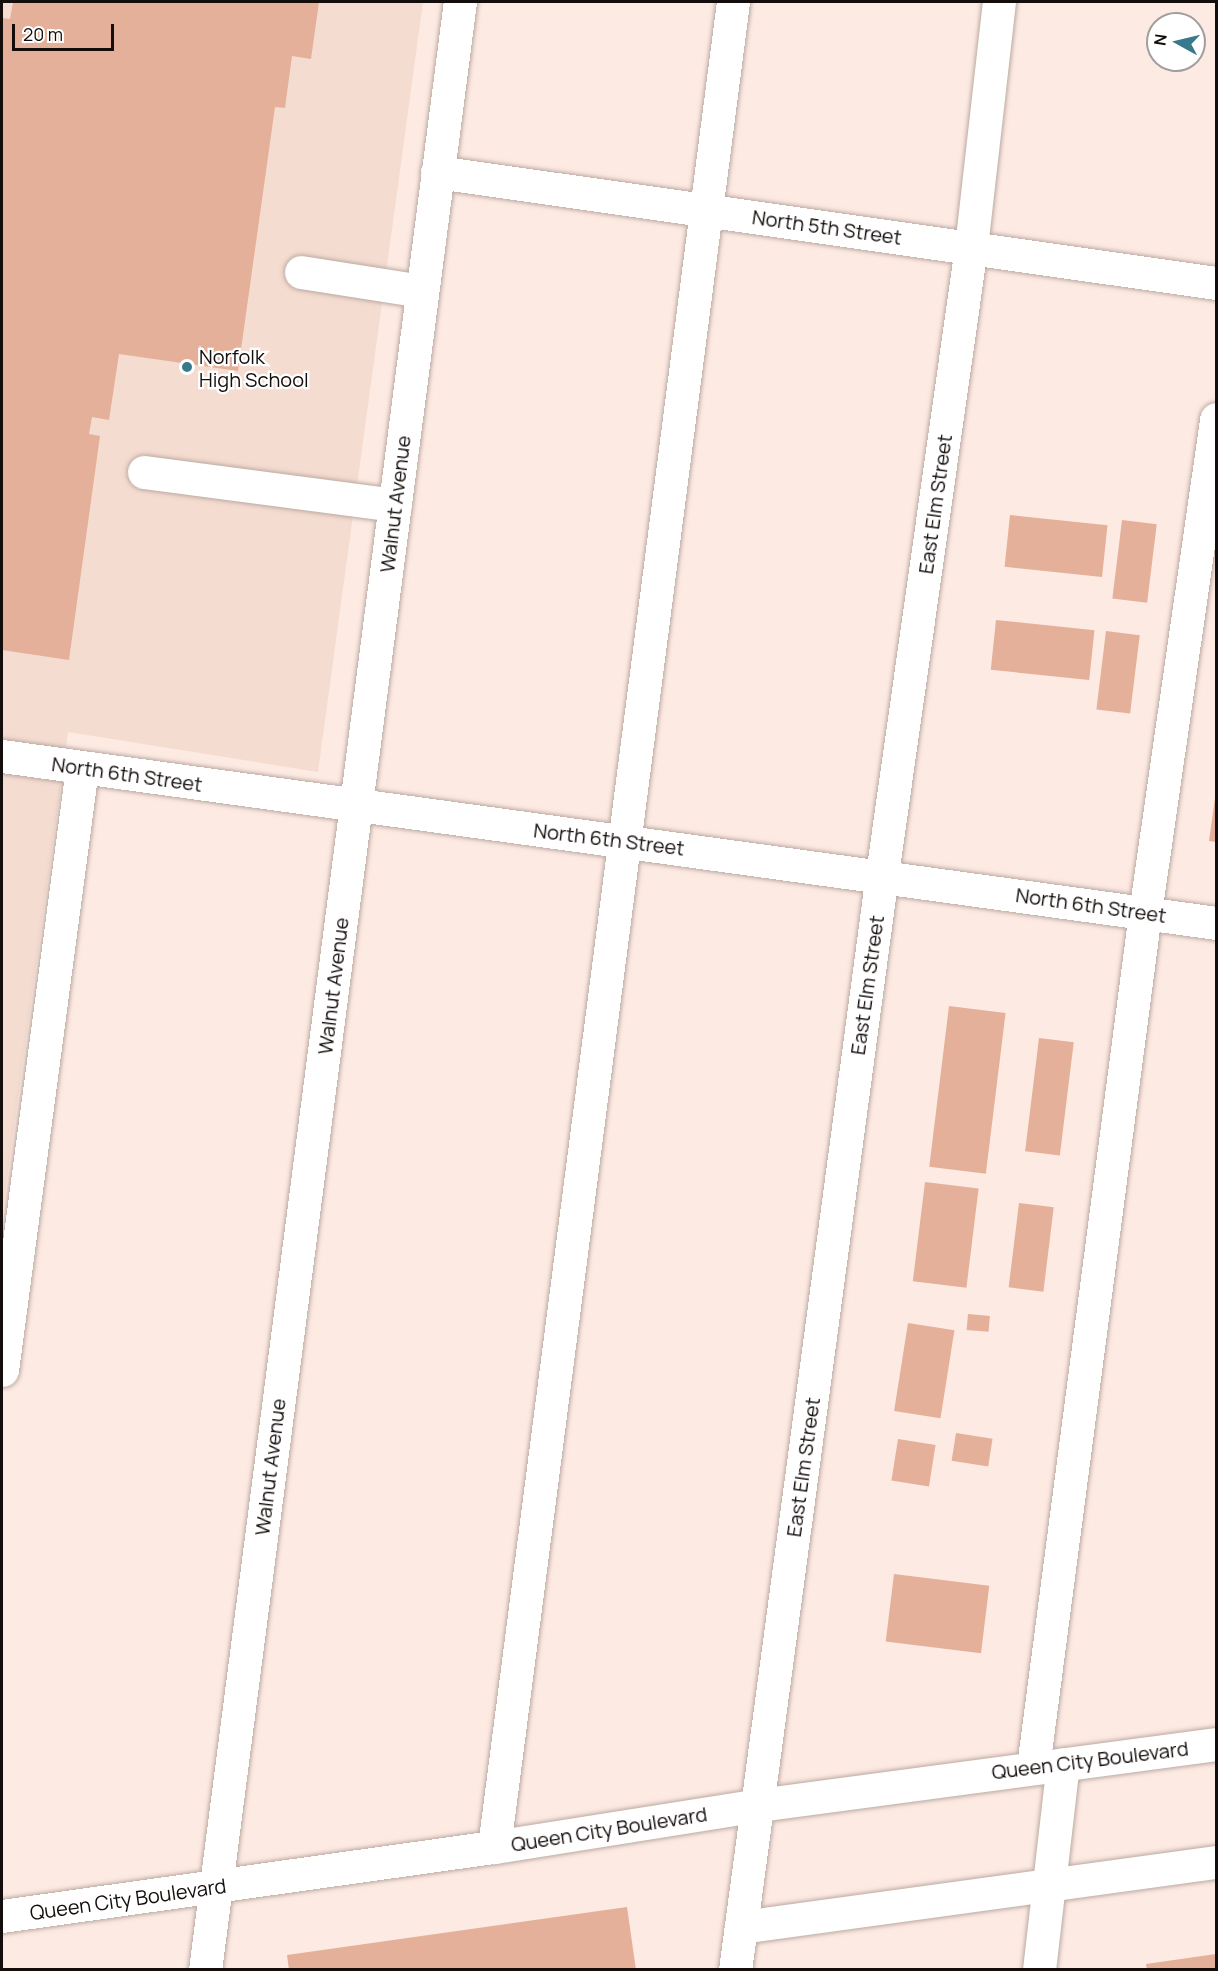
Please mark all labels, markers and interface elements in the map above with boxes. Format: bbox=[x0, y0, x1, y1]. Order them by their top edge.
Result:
scale bar bbox=[15, 12, 117, 50]
north arrow bbox=[1146, 12, 1206, 72]
text: 20 m bbox=[23, 22, 63, 46]
text: N bbox=[1148, 33, 1172, 47]
street label: North 5th Street bbox=[751, 205, 903, 249]
place label: Norfolk High School bbox=[199, 344, 309, 391]
marker: Norfolk High School bbox=[180, 360, 194, 374]
street label: East Elm Street bbox=[913, 433, 957, 575]
street label: Walnut Avenue bbox=[375, 434, 415, 574]
street label: North 6th Street bbox=[50, 752, 204, 796]
street label: North 6th Street bbox=[532, 818, 686, 860]
street label: North 6th Street bbox=[1014, 883, 1168, 927]
street label: East Elm Street bbox=[845, 914, 889, 1056]
street label: Walnut Avenue bbox=[313, 916, 353, 1056]
street label: East Elm Street bbox=[781, 1396, 825, 1538]
street label: Walnut Avenue bbox=[250, 1397, 290, 1537]
street label: Queen City Boulevard bbox=[990, 1736, 1190, 1784]
street label: Queen City Boulevard bbox=[509, 1802, 709, 1856]
street label: Queen City Boulevard bbox=[28, 1873, 228, 1925]

